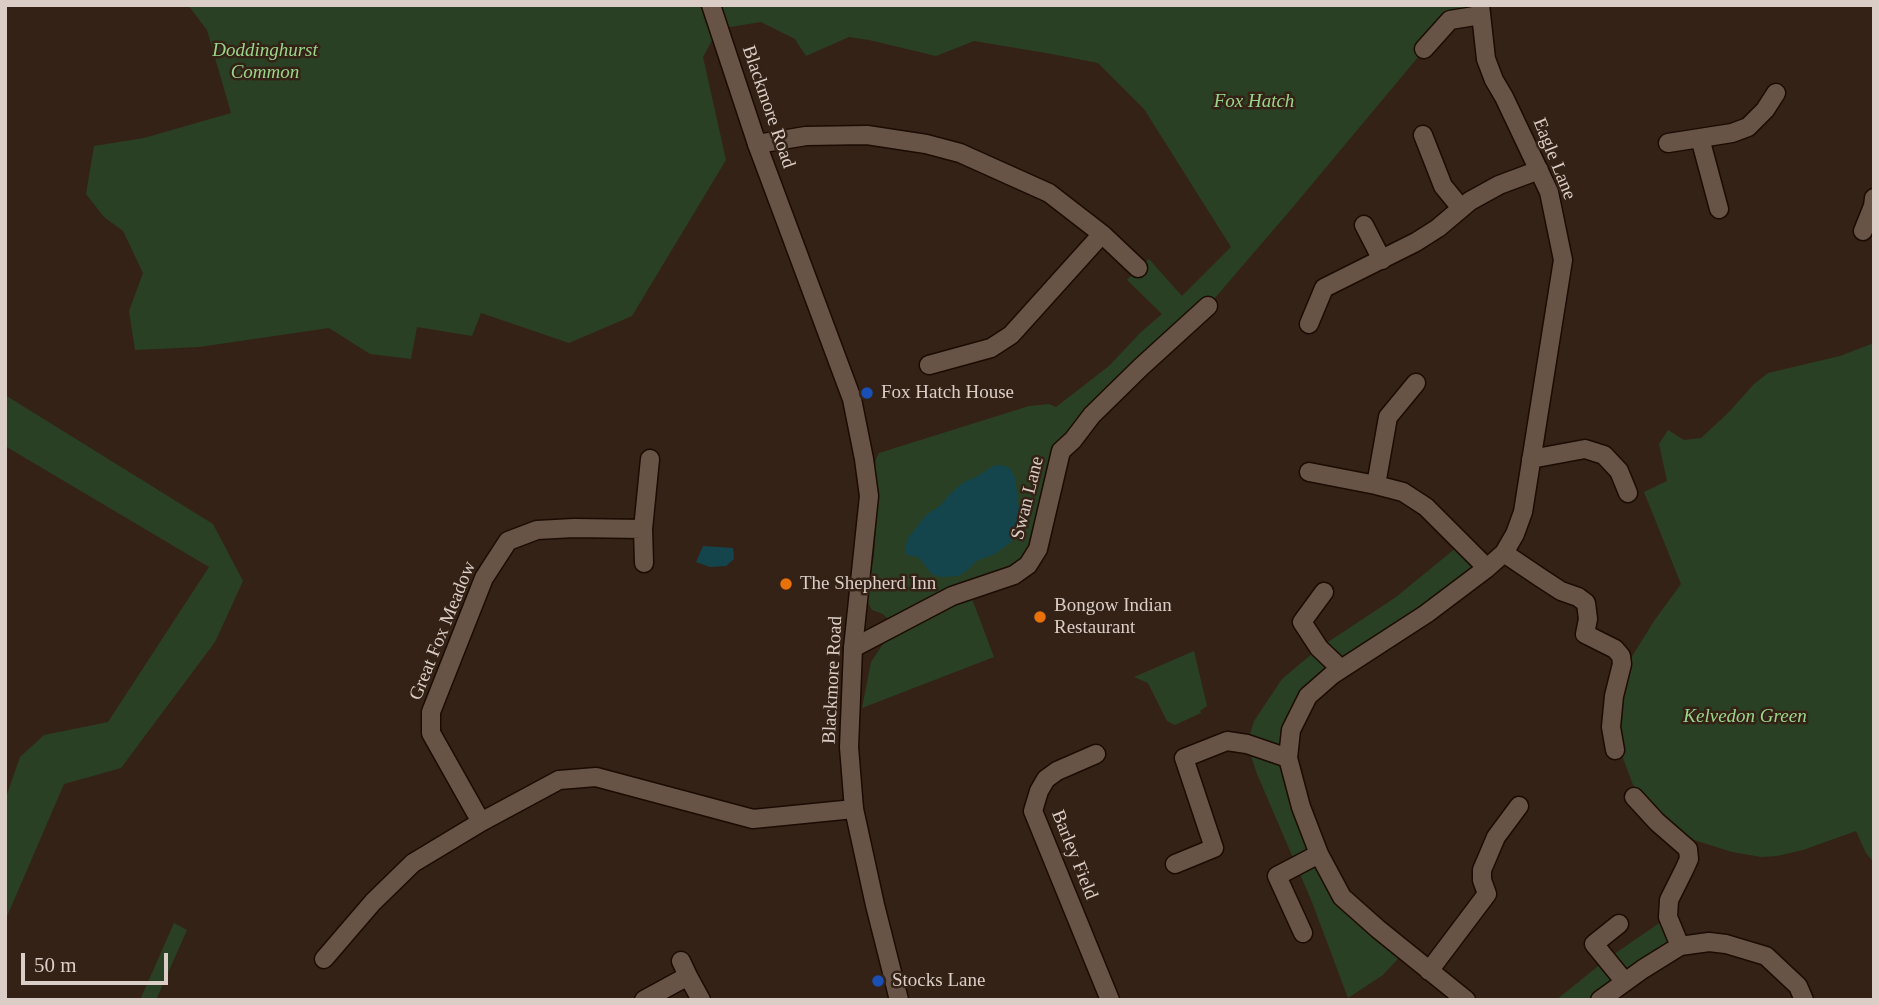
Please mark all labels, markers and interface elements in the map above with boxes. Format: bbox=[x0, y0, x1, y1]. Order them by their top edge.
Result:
park label: Doddinghurst Common bbox=[212, 40, 318, 84]
street label: Blackmore Road bbox=[736, 43, 800, 171]
park label: Fox Hatch bbox=[1214, 91, 1294, 113]
street label: Eagle Lane bbox=[1527, 115, 1581, 203]
place label: Fox Hatch House bbox=[881, 382, 1014, 404]
marker: Fox Hatch House bbox=[859, 385, 875, 401]
street label: Swan Lane bbox=[1007, 454, 1049, 542]
street label: Great Fox Meadow bbox=[405, 558, 481, 704]
place label: The Shepherd Inn bbox=[800, 573, 936, 595]
marker: The Shepherd Inn bbox=[778, 576, 794, 592]
place label: Bongow Indian Restaurant bbox=[1054, 595, 1172, 639]
marker: Bongow Indian Restaurant bbox=[1032, 609, 1048, 625]
street label: Blackmore Road bbox=[818, 615, 848, 745]
park label: Kelvedon Green bbox=[1683, 706, 1807, 728]
street label: Barley Field bbox=[1046, 807, 1102, 903]
scale bar bbox=[24, 939, 172, 983]
text: 50 m bbox=[34, 953, 77, 977]
place label: Stocks Lane bbox=[892, 970, 985, 992]
marker: Stocks Lane bbox=[870, 973, 886, 989]

